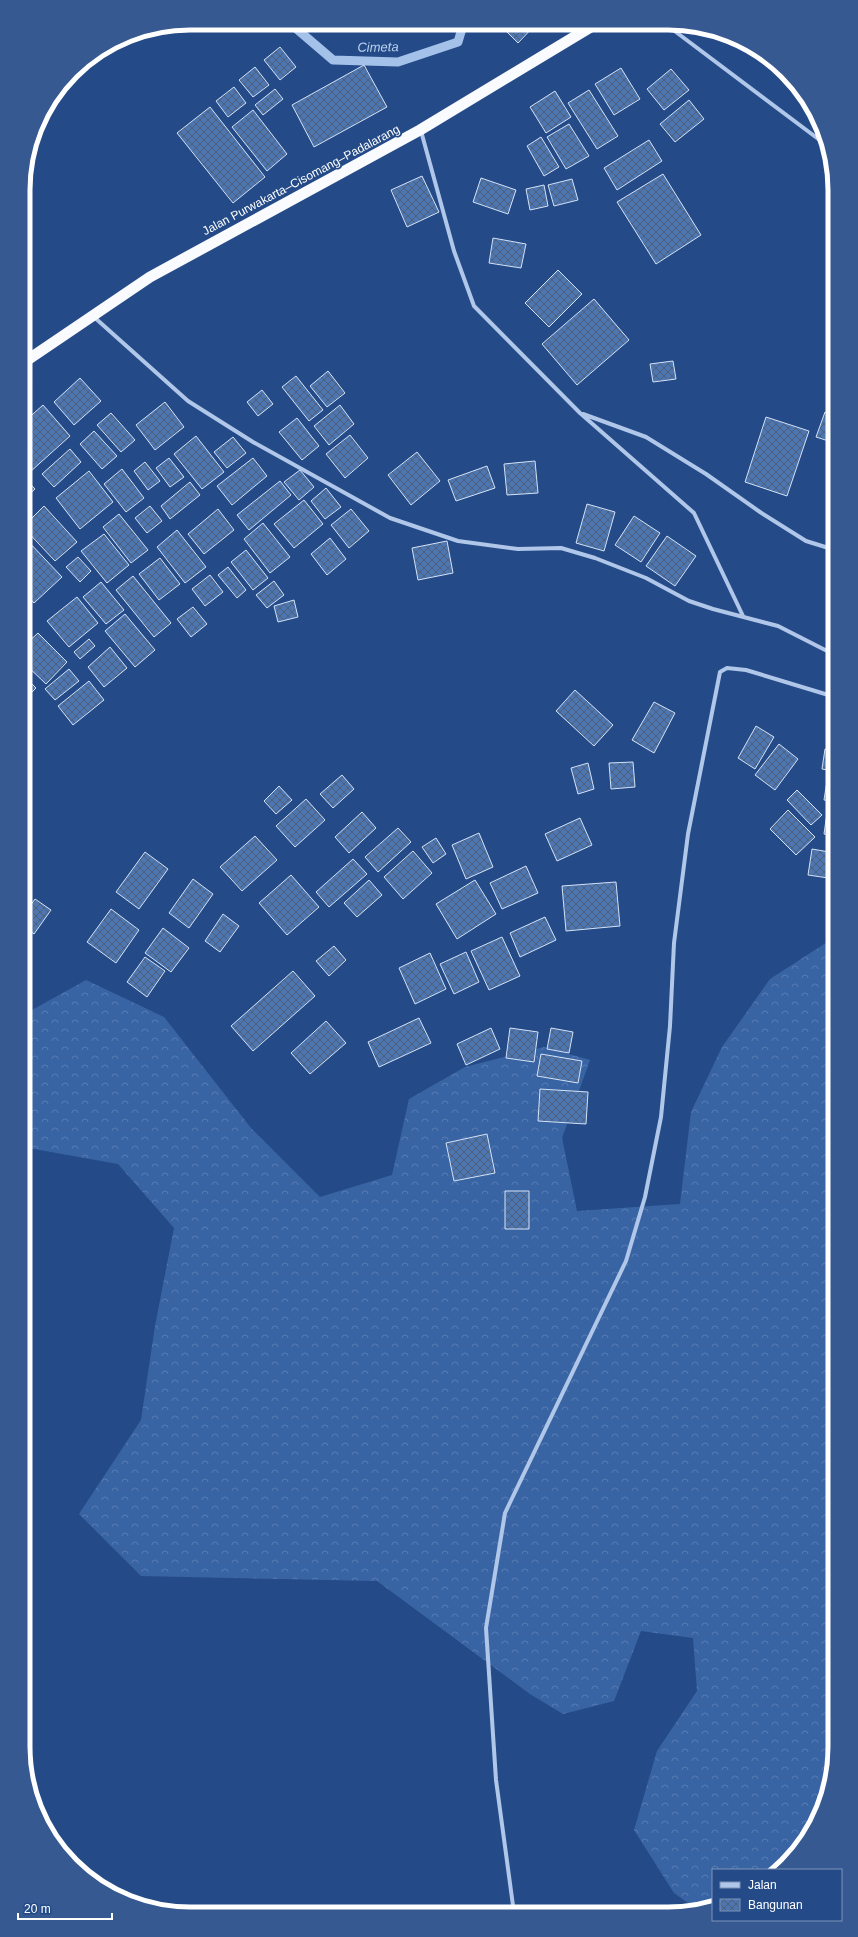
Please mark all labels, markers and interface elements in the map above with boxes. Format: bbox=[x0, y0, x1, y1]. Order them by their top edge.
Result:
water label: Cimeta bbox=[357, 39, 399, 55]
street label: Jalan Purwakarta–Cisomang–Padalarang bbox=[200, 122, 402, 238]
legend bbox=[712, 1869, 842, 1921]
text: Jalan bbox=[748, 1878, 777, 1892]
scale bar bbox=[18, 1895, 112, 1921]
text: Bangunan bbox=[748, 1898, 803, 1912]
text: 20 m bbox=[24, 1902, 51, 1916]

